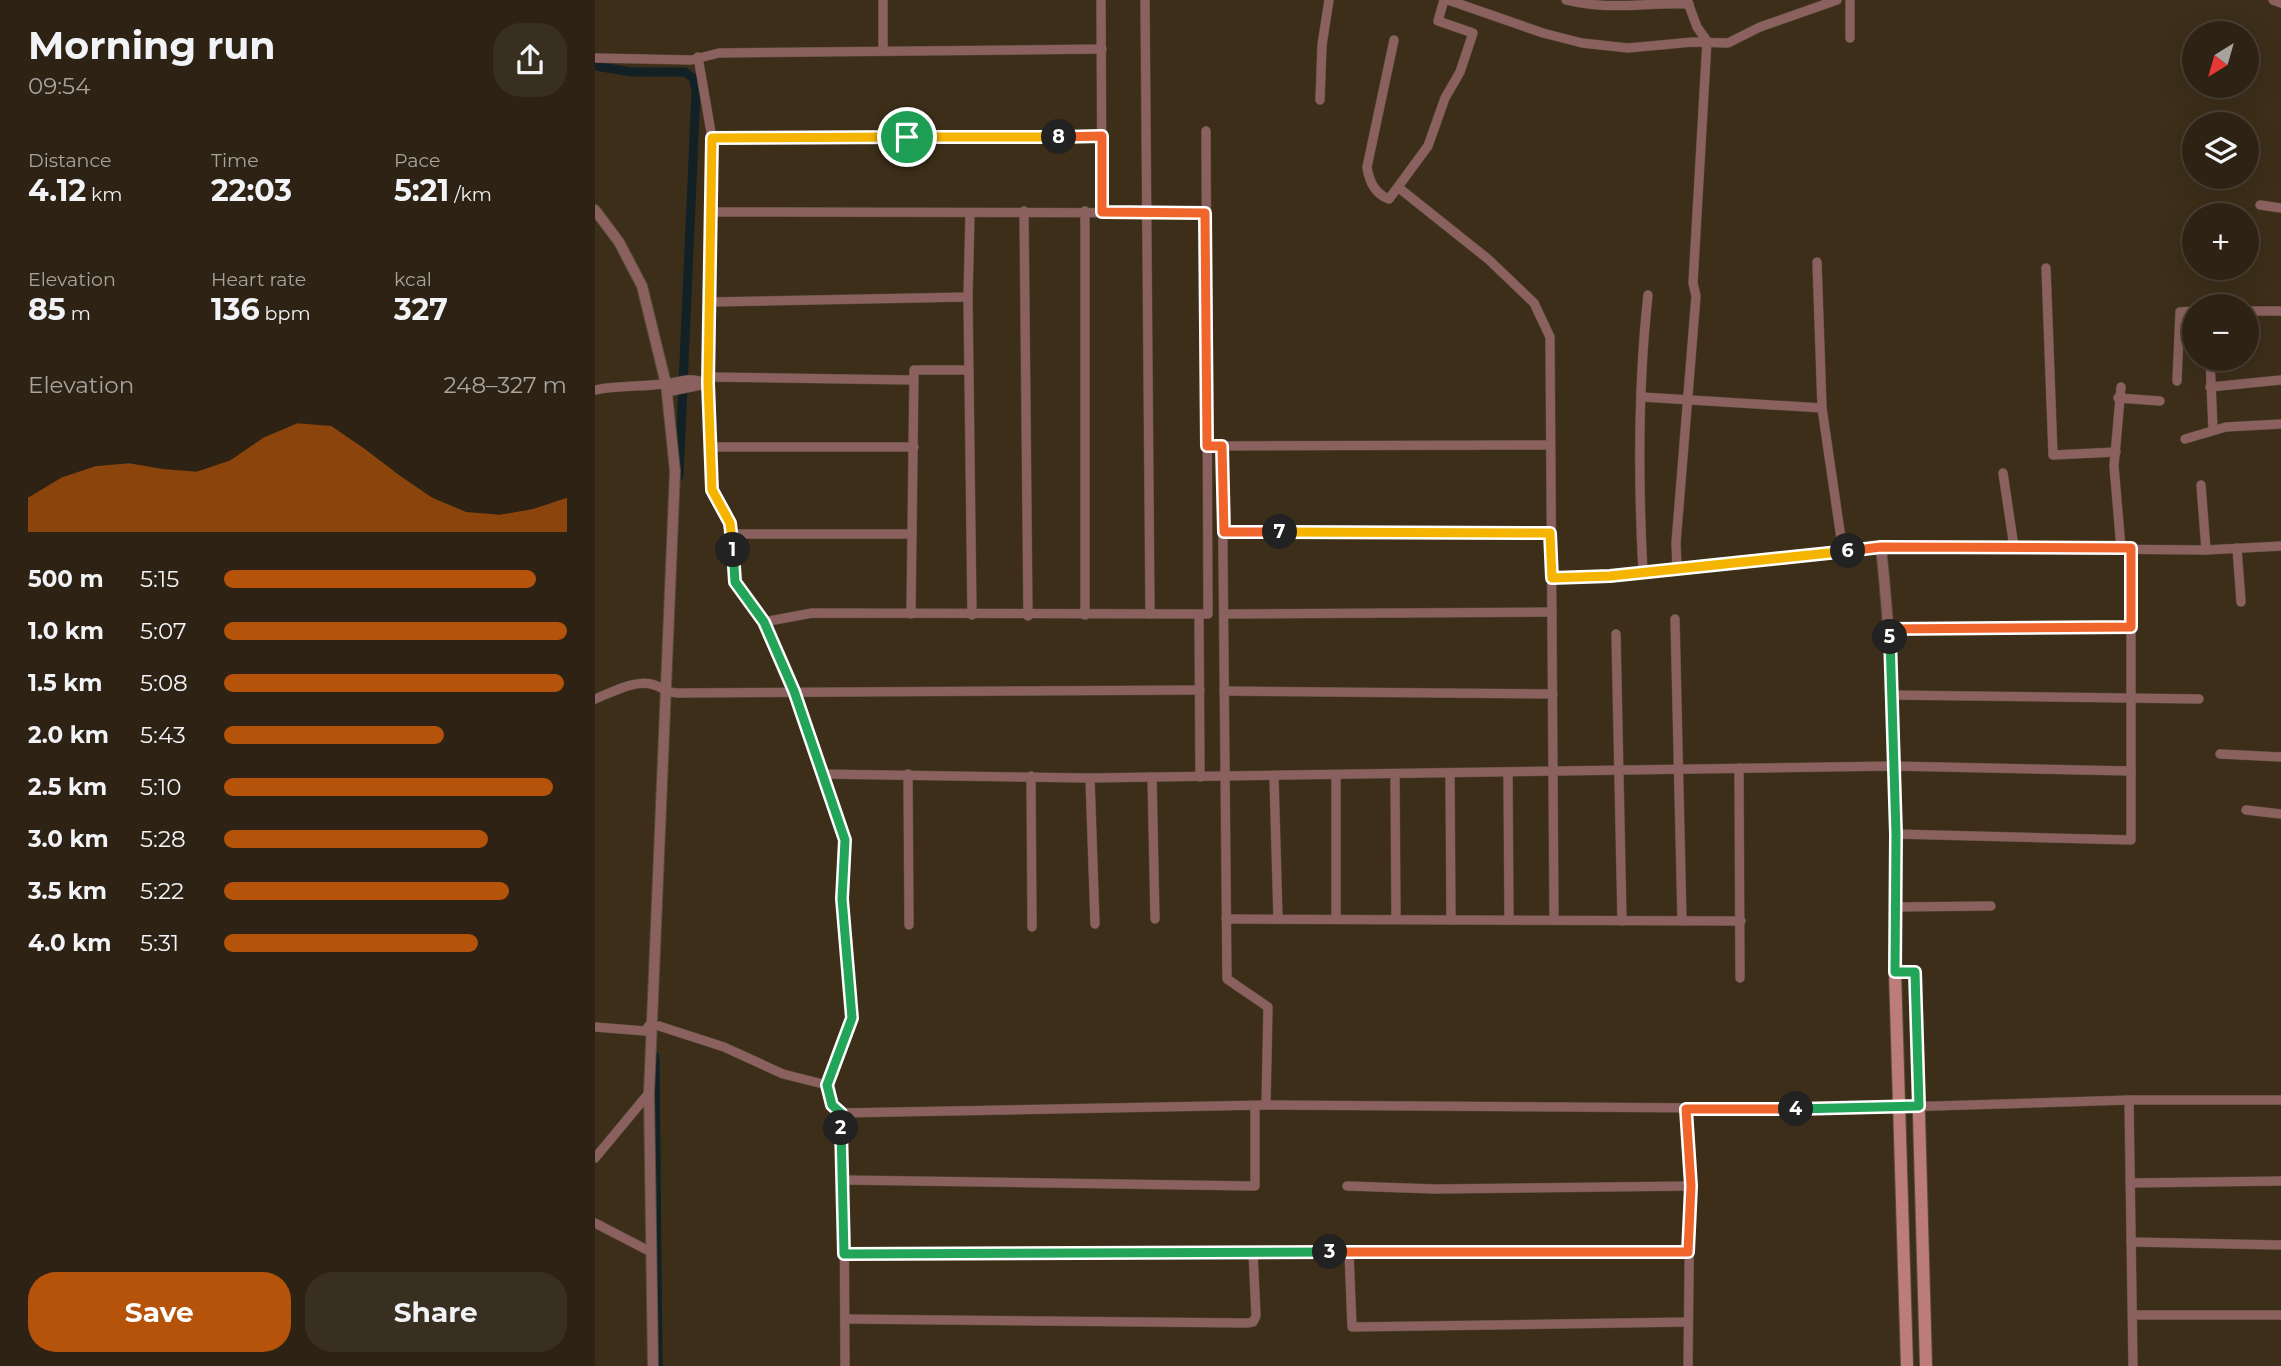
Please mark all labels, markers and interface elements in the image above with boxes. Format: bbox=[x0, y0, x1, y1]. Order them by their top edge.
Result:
north arrow bbox=[2182, 21, 2259, 98]
map controls bbox=[2182, 21, 2259, 371]
text: Morning run bbox=[28, 22, 276, 69]
button: share bbox=[493, 23, 567, 97]
text: 09:54 bbox=[28, 72, 90, 100]
pin bbox=[877, 107, 937, 167]
button: layers bbox=[2182, 112, 2259, 189]
icon: arrive bbox=[888, 118, 926, 156]
pin: 8 bbox=[1042, 120, 1077, 154]
text: 8 bbox=[1052, 125, 1065, 148]
text: Distance bbox=[28, 149, 111, 172]
text: Time bbox=[211, 149, 259, 172]
text: Pace bbox=[394, 149, 441, 172]
text: 4.12 bbox=[28, 172, 86, 209]
text: 22:03 bbox=[211, 172, 292, 209]
text: 5:21 bbox=[394, 172, 449, 209]
text: km bbox=[86, 183, 122, 206]
text: /km bbox=[449, 183, 492, 206]
button: + bbox=[2182, 203, 2259, 280]
text: Elevation bbox=[28, 268, 116, 291]
text: Heart rate bbox=[211, 268, 306, 291]
text: kcal bbox=[394, 268, 432, 291]
text: 85 bbox=[28, 291, 66, 328]
text: 136 bbox=[211, 291, 260, 328]
text: 327 bbox=[394, 291, 448, 328]
button: − bbox=[2182, 294, 2259, 371]
text: m bbox=[66, 302, 91, 325]
text: bpm bbox=[260, 302, 311, 325]
text: Elevation bbox=[28, 371, 134, 399]
text: 248–327 m bbox=[443, 371, 567, 399]
pin: 7 bbox=[1263, 514, 1297, 550]
text: 7 bbox=[1274, 520, 1285, 543]
pin: 1 bbox=[715, 532, 751, 568]
pin: 6 bbox=[1831, 534, 1865, 568]
text: 1 bbox=[729, 538, 736, 561]
text: 6 bbox=[1841, 539, 1854, 562]
text: 500 m bbox=[28, 565, 104, 593]
text: 5:15 bbox=[140, 565, 179, 593]
text: 1.0 km bbox=[28, 617, 104, 645]
text: 5:07 bbox=[140, 617, 187, 645]
pin: 5 bbox=[1873, 620, 1907, 654]
text: 5 bbox=[1884, 625, 1895, 648]
text: 1.5 km bbox=[28, 669, 102, 697]
text: 5:08 bbox=[140, 669, 188, 697]
text: 2.0 km bbox=[28, 721, 109, 749]
text: 5:43 bbox=[140, 721, 186, 749]
text: 2.5 km bbox=[28, 773, 107, 801]
text: 5:10 bbox=[140, 773, 181, 801]
text: 3.0 km bbox=[28, 825, 109, 853]
text: 5:28 bbox=[140, 825, 186, 853]
text: 3.5 km bbox=[28, 877, 107, 905]
text: 5:22 bbox=[140, 877, 184, 905]
text: 4.0 km bbox=[28, 929, 111, 957]
text: 5:31 bbox=[140, 929, 179, 957]
pin: 4 bbox=[1779, 1092, 1813, 1126]
text: 4 bbox=[1789, 1097, 1802, 1120]
pin: 2 bbox=[824, 1110, 859, 1146]
text: 2 bbox=[835, 1116, 846, 1139]
pin: 3 bbox=[1313, 1234, 1347, 1270]
text: 3 bbox=[1324, 1240, 1335, 1263]
button: Save bbox=[28, 1272, 291, 1352]
button: Share bbox=[305, 1272, 567, 1352]

